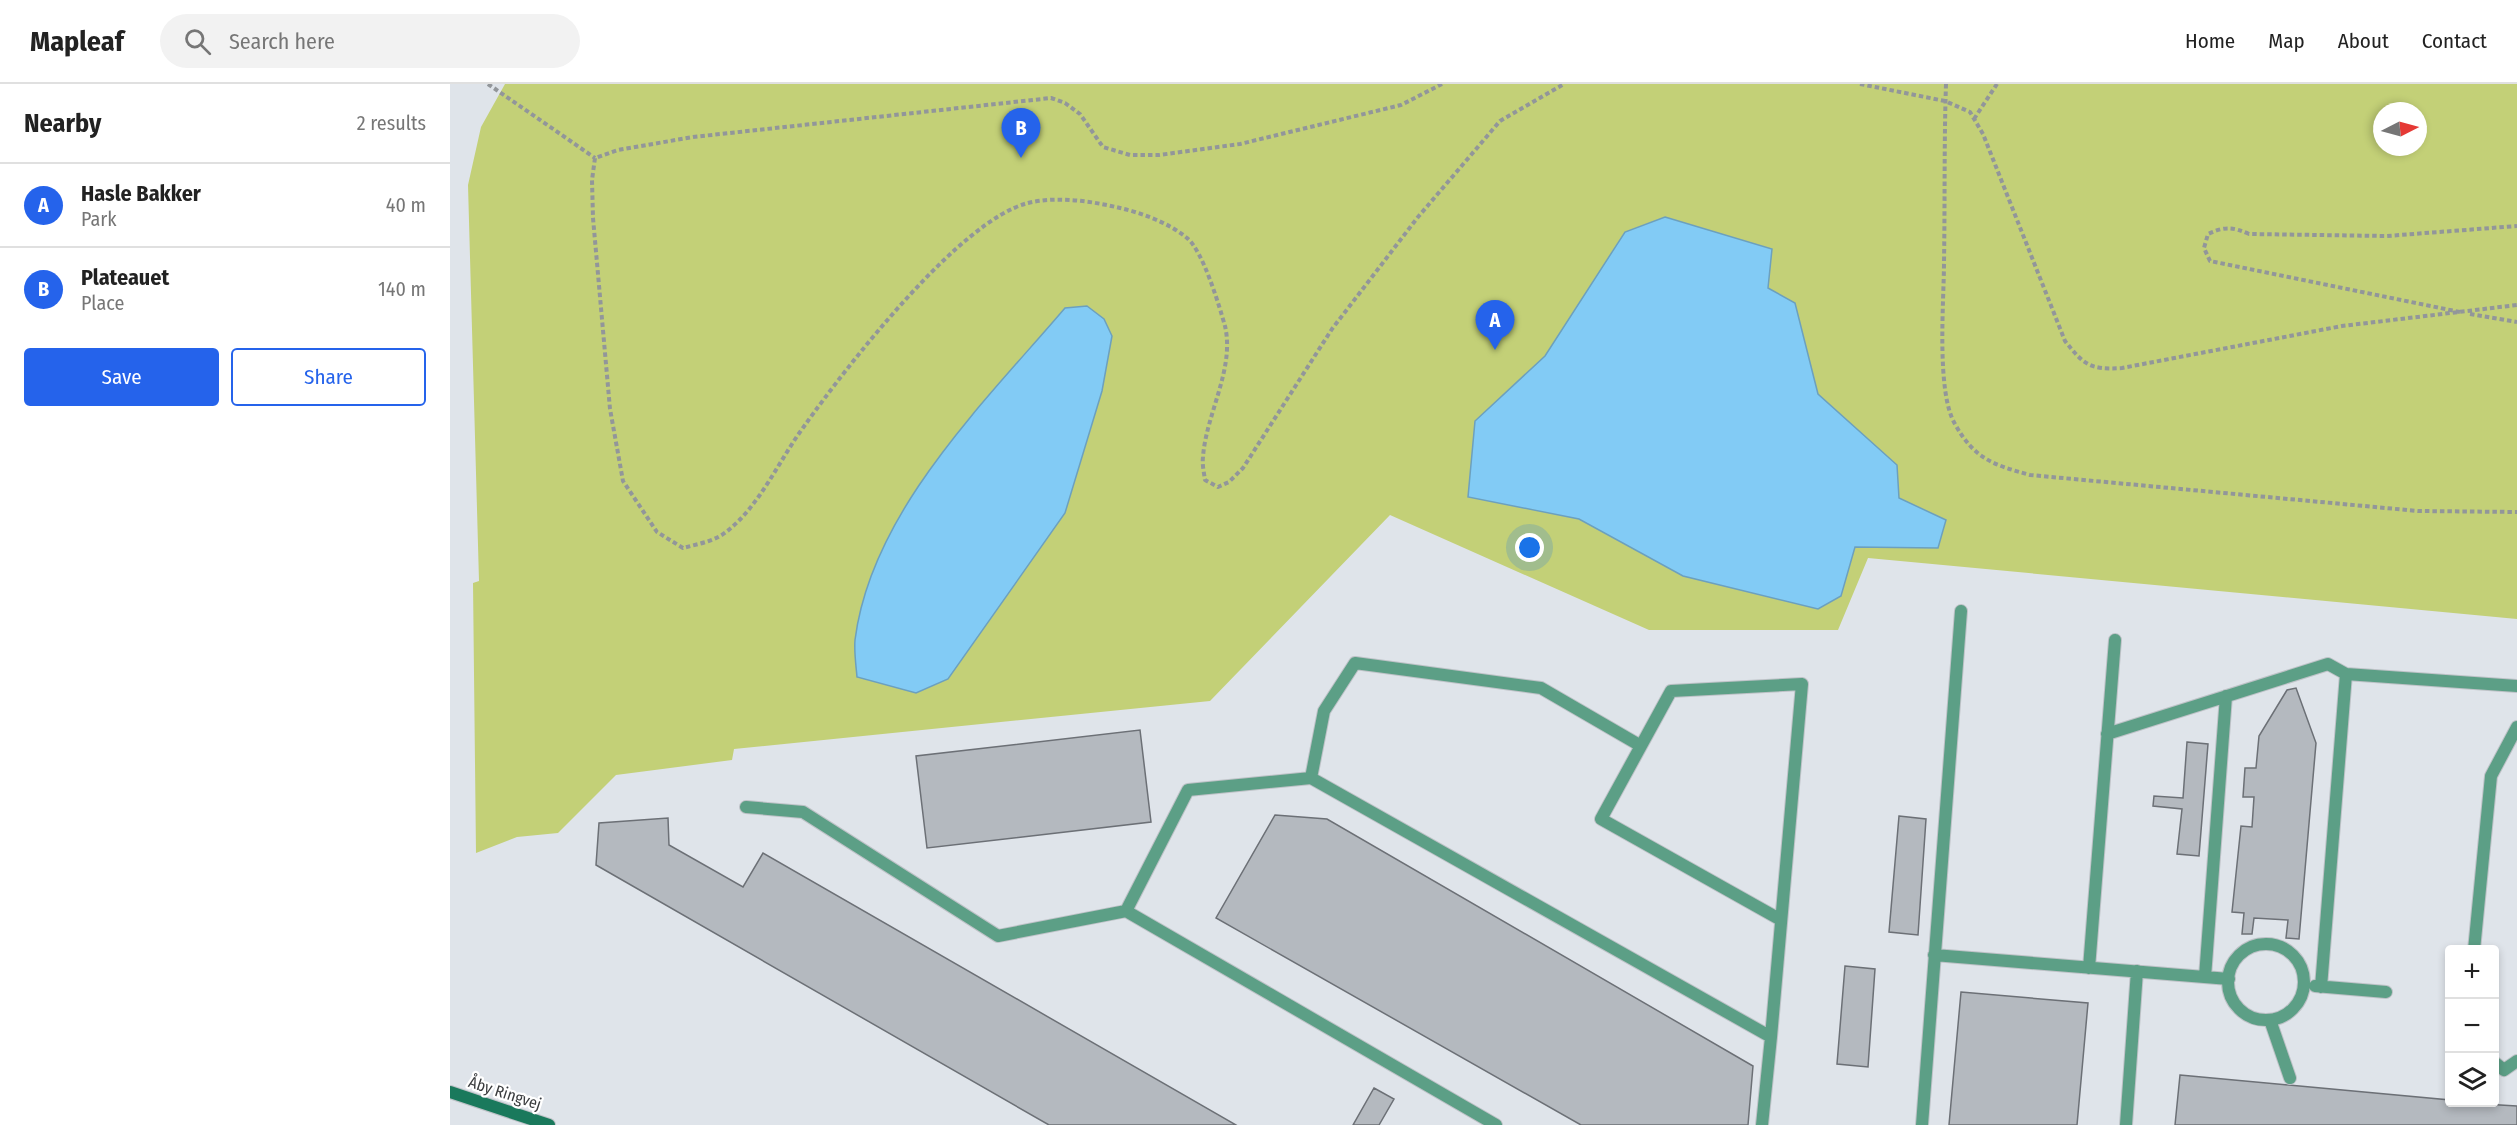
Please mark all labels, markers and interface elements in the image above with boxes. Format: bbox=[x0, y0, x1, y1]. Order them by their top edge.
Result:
search box bbox=[160, 14, 580, 68]
text: Mapleaf bbox=[30, 25, 124, 58]
icon: search bbox=[181, 25, 214, 58]
text: Search here bbox=[229, 28, 335, 55]
text: Home bbox=[2185, 28, 2235, 54]
text: Map bbox=[2268, 28, 2305, 54]
text: About bbox=[2338, 28, 2389, 54]
text: Contact bbox=[2422, 28, 2487, 54]
north arrow bbox=[2373, 102, 2427, 156]
text: Nearby bbox=[24, 108, 101, 139]
pin: B bbox=[1002, 109, 1040, 158]
text: 2 results bbox=[357, 111, 426, 135]
text: Hasle Bakker bbox=[81, 180, 201, 207]
text: A bbox=[38, 193, 49, 217]
text: 40 m bbox=[386, 193, 426, 217]
text: Park bbox=[81, 207, 117, 231]
text: Plateauet bbox=[81, 264, 169, 291]
text: B bbox=[38, 277, 49, 301]
text: 140 m bbox=[378, 277, 426, 301]
text: Place bbox=[81, 291, 124, 315]
pin: A bbox=[1476, 300, 1514, 350]
button: Save bbox=[24, 348, 219, 406]
button: Share bbox=[231, 348, 426, 406]
your location bbox=[1515, 533, 1544, 562]
map controls bbox=[2445, 945, 2499, 1107]
button: + bbox=[2445, 945, 2499, 999]
button: − bbox=[2445, 999, 2499, 1053]
button: layers bbox=[2445, 1053, 2499, 1107]
street label: Åby Ringvej bbox=[466, 1071, 544, 1114]

